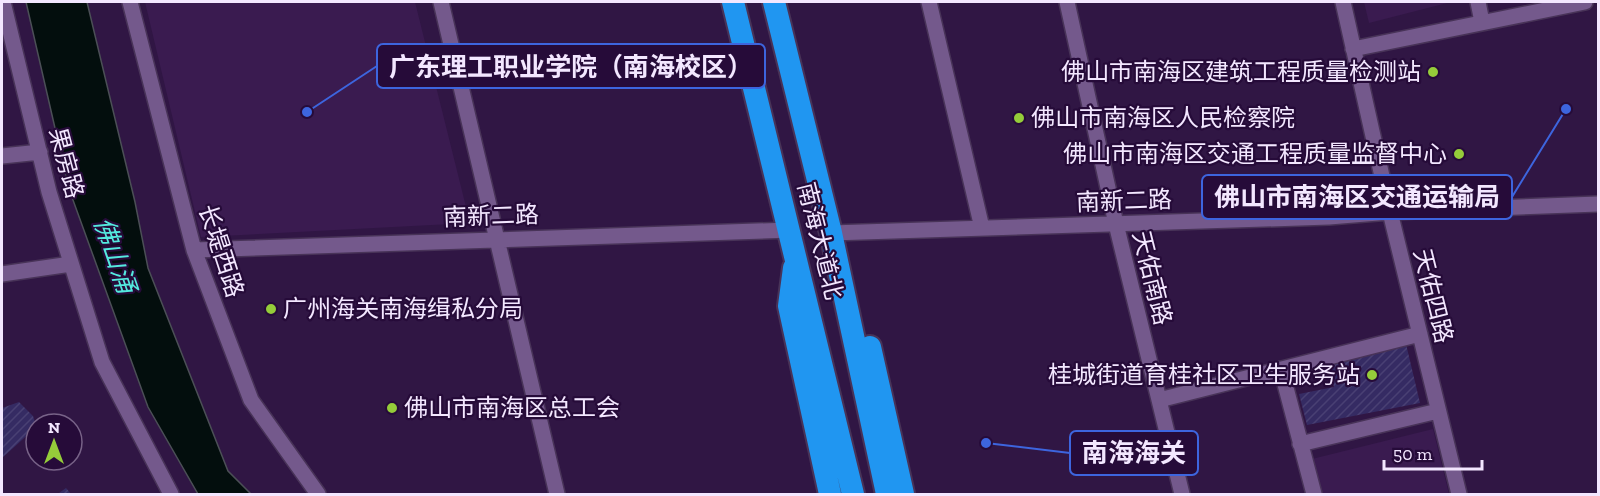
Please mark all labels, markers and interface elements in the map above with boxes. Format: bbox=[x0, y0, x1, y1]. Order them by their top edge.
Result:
callout: 广东理工职业学院（南海校区） bbox=[377, 44, 765, 88]
text: 广东理工职业学院（南海校区） bbox=[389, 51, 753, 83]
place label: 佛山市南海区建筑工程质量检测站 bbox=[1061, 57, 1421, 86]
marker: 佛山市南海区建筑工程质量检测站 bbox=[1426, 65, 1440, 79]
place label: 佛山市南海区人民检察院 bbox=[1031, 103, 1295, 132]
marker: 佛山市南海区人民检察院 bbox=[1012, 111, 1026, 125]
street label: 果房路 bbox=[43, 124, 90, 201]
place label: 佛山市南海区交通工程质量监督中心 bbox=[1063, 139, 1447, 168]
marker: 佛山市南海区交通工程质量监督中心 bbox=[1452, 147, 1466, 161]
callout: 佛山市南海区交通运输局 bbox=[1202, 175, 1512, 219]
street label: 南海大道北 bbox=[792, 179, 849, 303]
text: 佛山市南海区交通运输局 bbox=[1214, 181, 1500, 213]
street label: 南新二路 bbox=[1076, 184, 1172, 217]
street label: 南新二路 bbox=[443, 199, 539, 232]
street label: 长堤西路 bbox=[193, 201, 250, 301]
water label: 佛山涌 bbox=[87, 213, 144, 300]
street label: 天佑南路 bbox=[1127, 228, 1178, 328]
street label: 天佑四路 bbox=[1408, 246, 1459, 346]
place label: 广州海关南海缉私分局 bbox=[283, 294, 523, 323]
marker: 广州海关南海缉私分局 bbox=[264, 302, 278, 316]
place label: 桂城街道育桂社区卫生服务站 bbox=[1048, 360, 1360, 389]
marker: 桂城街道育桂社区卫生服务站 bbox=[1365, 368, 1379, 382]
place label: 佛山市南海区总工会 bbox=[404, 393, 620, 422]
marker: 佛山市南海区总工会 bbox=[385, 401, 399, 415]
north arrow bbox=[24, 412, 84, 472]
text: N bbox=[48, 418, 60, 437]
callout: 南海海关 bbox=[1070, 431, 1198, 475]
scale bar bbox=[1384, 433, 1482, 471]
text: 南海海关 bbox=[1082, 437, 1186, 469]
text: 50 m bbox=[1393, 443, 1433, 465]

